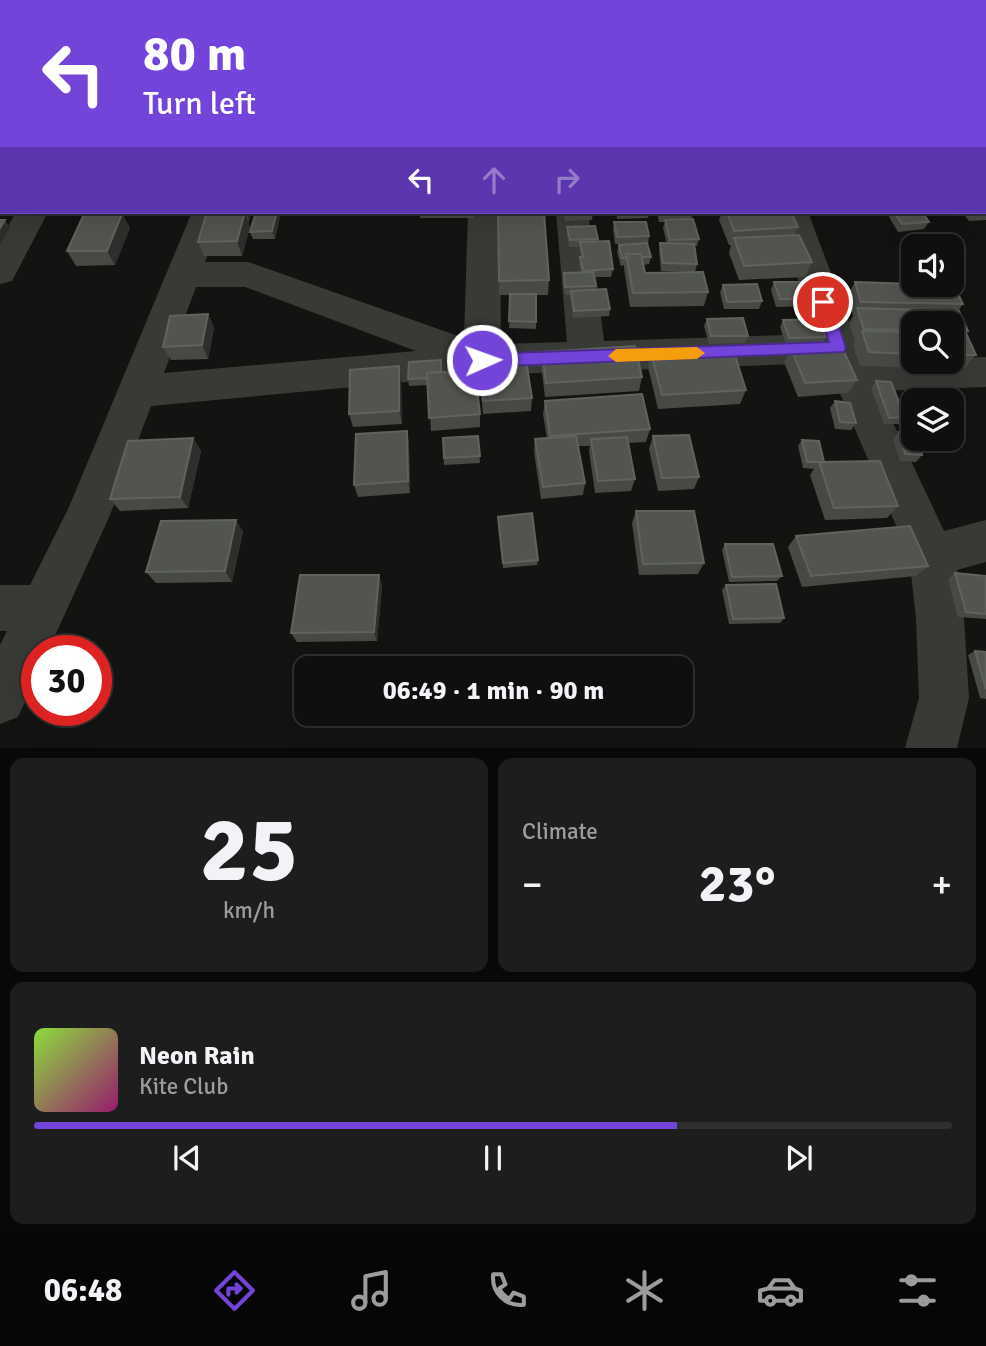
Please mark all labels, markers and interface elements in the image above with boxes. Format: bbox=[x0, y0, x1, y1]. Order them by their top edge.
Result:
text: 80 m bbox=[143, 24, 246, 84]
icon: left bbox=[28, 28, 119, 119]
text: Turn left bbox=[143, 84, 256, 123]
icon: left bbox=[402, 161, 440, 199]
icon: ahead bbox=[475, 161, 513, 199]
icon: right bbox=[548, 161, 586, 199]
map controls bbox=[901, 234, 964, 451]
button: sound bbox=[901, 234, 964, 297]
pin bbox=[793, 272, 853, 332]
icon: arrive bbox=[804, 283, 842, 321]
button: search bbox=[901, 311, 964, 374]
position arrow bbox=[445, 323, 519, 397]
button: layers bbox=[901, 388, 964, 451]
speed limit sign: 30 bbox=[21, 635, 112, 726]
text: 06:49 · 1 min · 90 m bbox=[383, 675, 604, 707]
text: 25 bbox=[200, 794, 298, 907]
text: Climate bbox=[522, 817, 598, 846]
text: 23° bbox=[699, 852, 775, 916]
text: − bbox=[522, 861, 543, 908]
text: + bbox=[931, 861, 952, 908]
text: km/h bbox=[223, 896, 275, 925]
text: Neon Rain bbox=[139, 1040, 255, 1072]
text: Kite Club bbox=[139, 1072, 228, 1101]
icon: previous bbox=[168, 1139, 206, 1177]
icon: pause bbox=[474, 1139, 512, 1177]
icon: next bbox=[780, 1139, 818, 1177]
icon: directions bbox=[210, 1266, 259, 1315]
icon: music bbox=[347, 1266, 396, 1315]
icon: phone bbox=[483, 1266, 532, 1315]
icon: climate bbox=[620, 1266, 669, 1315]
icon: car bbox=[756, 1266, 805, 1315]
icon: filters bbox=[893, 1266, 942, 1315]
text: 06:48 bbox=[44, 1271, 122, 1310]

